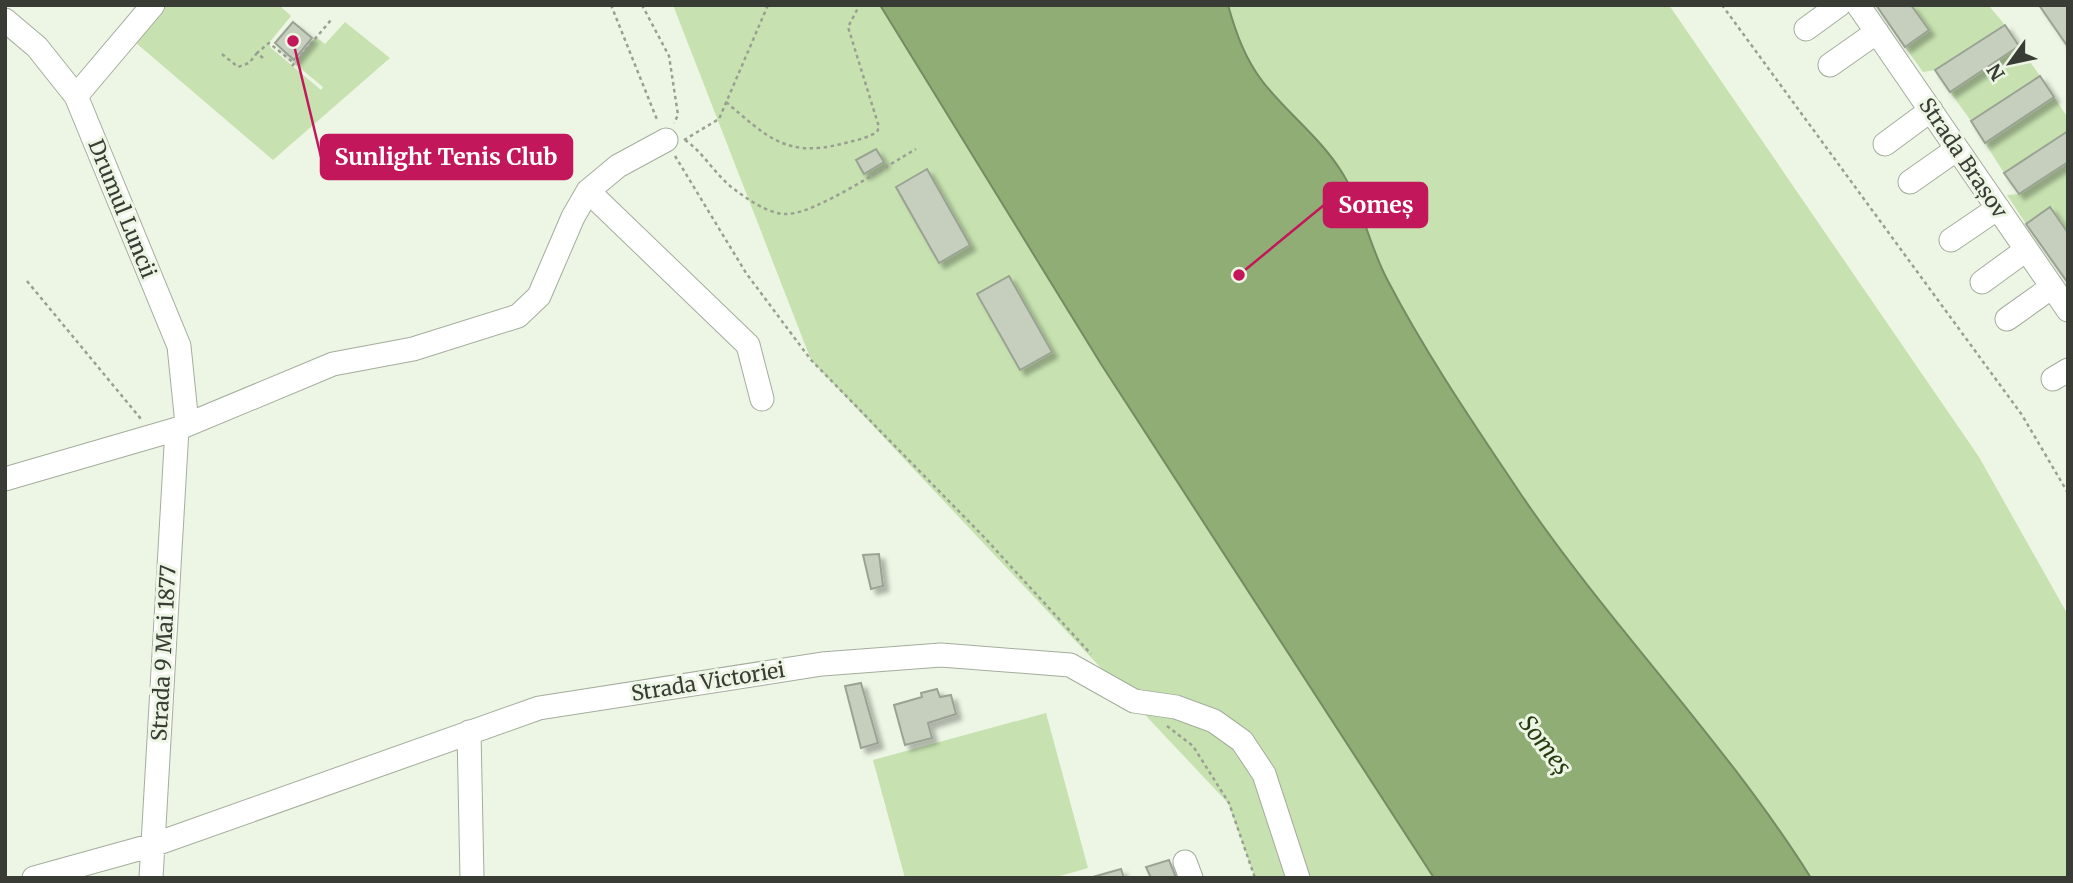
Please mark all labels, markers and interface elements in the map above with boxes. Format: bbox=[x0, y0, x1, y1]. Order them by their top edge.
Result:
north arrow bbox=[1975, 28, 2045, 98]
text: N bbox=[1982, 59, 2010, 85]
street label: Strada Brașov bbox=[1913, 92, 2014, 224]
street label: Drumul Luncii bbox=[82, 135, 163, 282]
callout: Sunlight Tenis Club bbox=[321, 135, 572, 179]
text: Sunlight Tenis Club bbox=[335, 142, 557, 171]
callout: Someș bbox=[1324, 183, 1427, 227]
text: Someș bbox=[1338, 190, 1414, 219]
street label: Strada 9 Mai 1877 bbox=[145, 564, 182, 742]
street label: Strada Victoriei bbox=[629, 656, 787, 707]
water label: Someș bbox=[1513, 709, 1578, 780]

